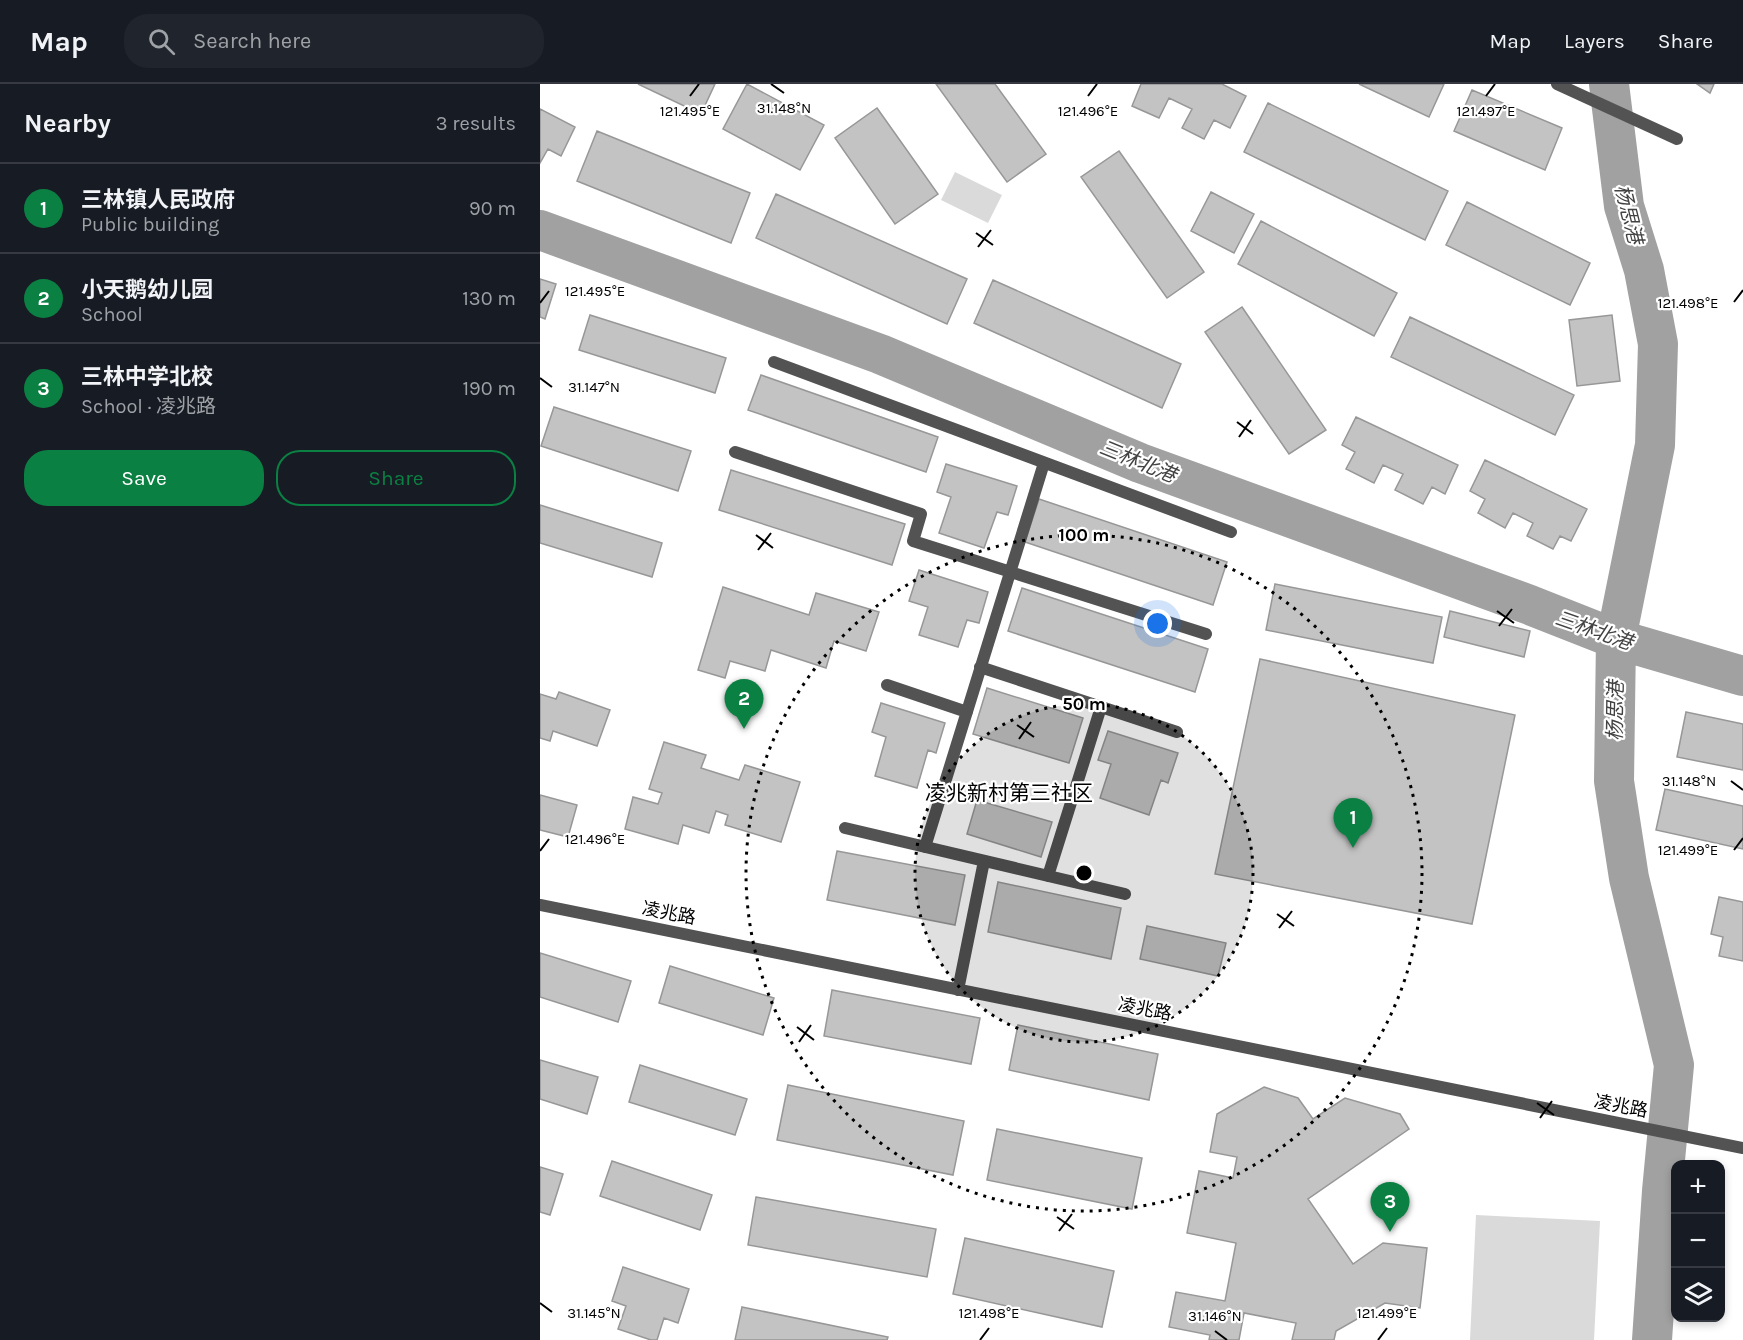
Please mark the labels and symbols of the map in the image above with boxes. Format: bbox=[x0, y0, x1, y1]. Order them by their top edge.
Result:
text: 31.148°N bbox=[757, 99, 811, 117]
text: 121.495°E bbox=[660, 102, 720, 120]
text: 121.496°E bbox=[1058, 102, 1118, 120]
text: 121.497°E bbox=[1457, 102, 1515, 120]
water label: 杨思港 bbox=[1610, 182, 1648, 249]
text: 121.495°E bbox=[565, 282, 625, 300]
text: 121.498°E bbox=[1657, 294, 1719, 312]
text: 31.147°N bbox=[568, 378, 620, 396]
water label: 三林北港 bbox=[1096, 436, 1182, 488]
text: 100 m bbox=[1059, 524, 1109, 546]
water label: 三林北港 bbox=[1552, 607, 1638, 655]
your location bbox=[1143, 609, 1172, 638]
water label: 杨思港 bbox=[1603, 678, 1628, 741]
pin: 2 bbox=[724, 680, 764, 729]
text: 50 m bbox=[1062, 693, 1106, 715]
text: 31.148°N bbox=[1662, 772, 1716, 790]
district label: 凌兆新村第三社区 bbox=[925, 781, 1093, 805]
pin: 1 bbox=[1334, 798, 1372, 848]
text: 121.496°E bbox=[565, 830, 625, 848]
text: 121.499°E bbox=[1658, 841, 1718, 859]
centre of rings bbox=[1074, 863, 1094, 883]
street label: 凌兆路 bbox=[640, 897, 698, 929]
street label: 凌兆路 bbox=[1116, 993, 1174, 1025]
street label: 凌兆路 bbox=[1592, 1090, 1650, 1122]
pin: 3 bbox=[1370, 1182, 1410, 1232]
text: 31.145°N bbox=[567, 1304, 621, 1322]
text: 121.498°E bbox=[958, 1304, 1020, 1322]
text: 121.499°E bbox=[1357, 1304, 1417, 1322]
text: 31.146°N bbox=[1188, 1307, 1242, 1325]

